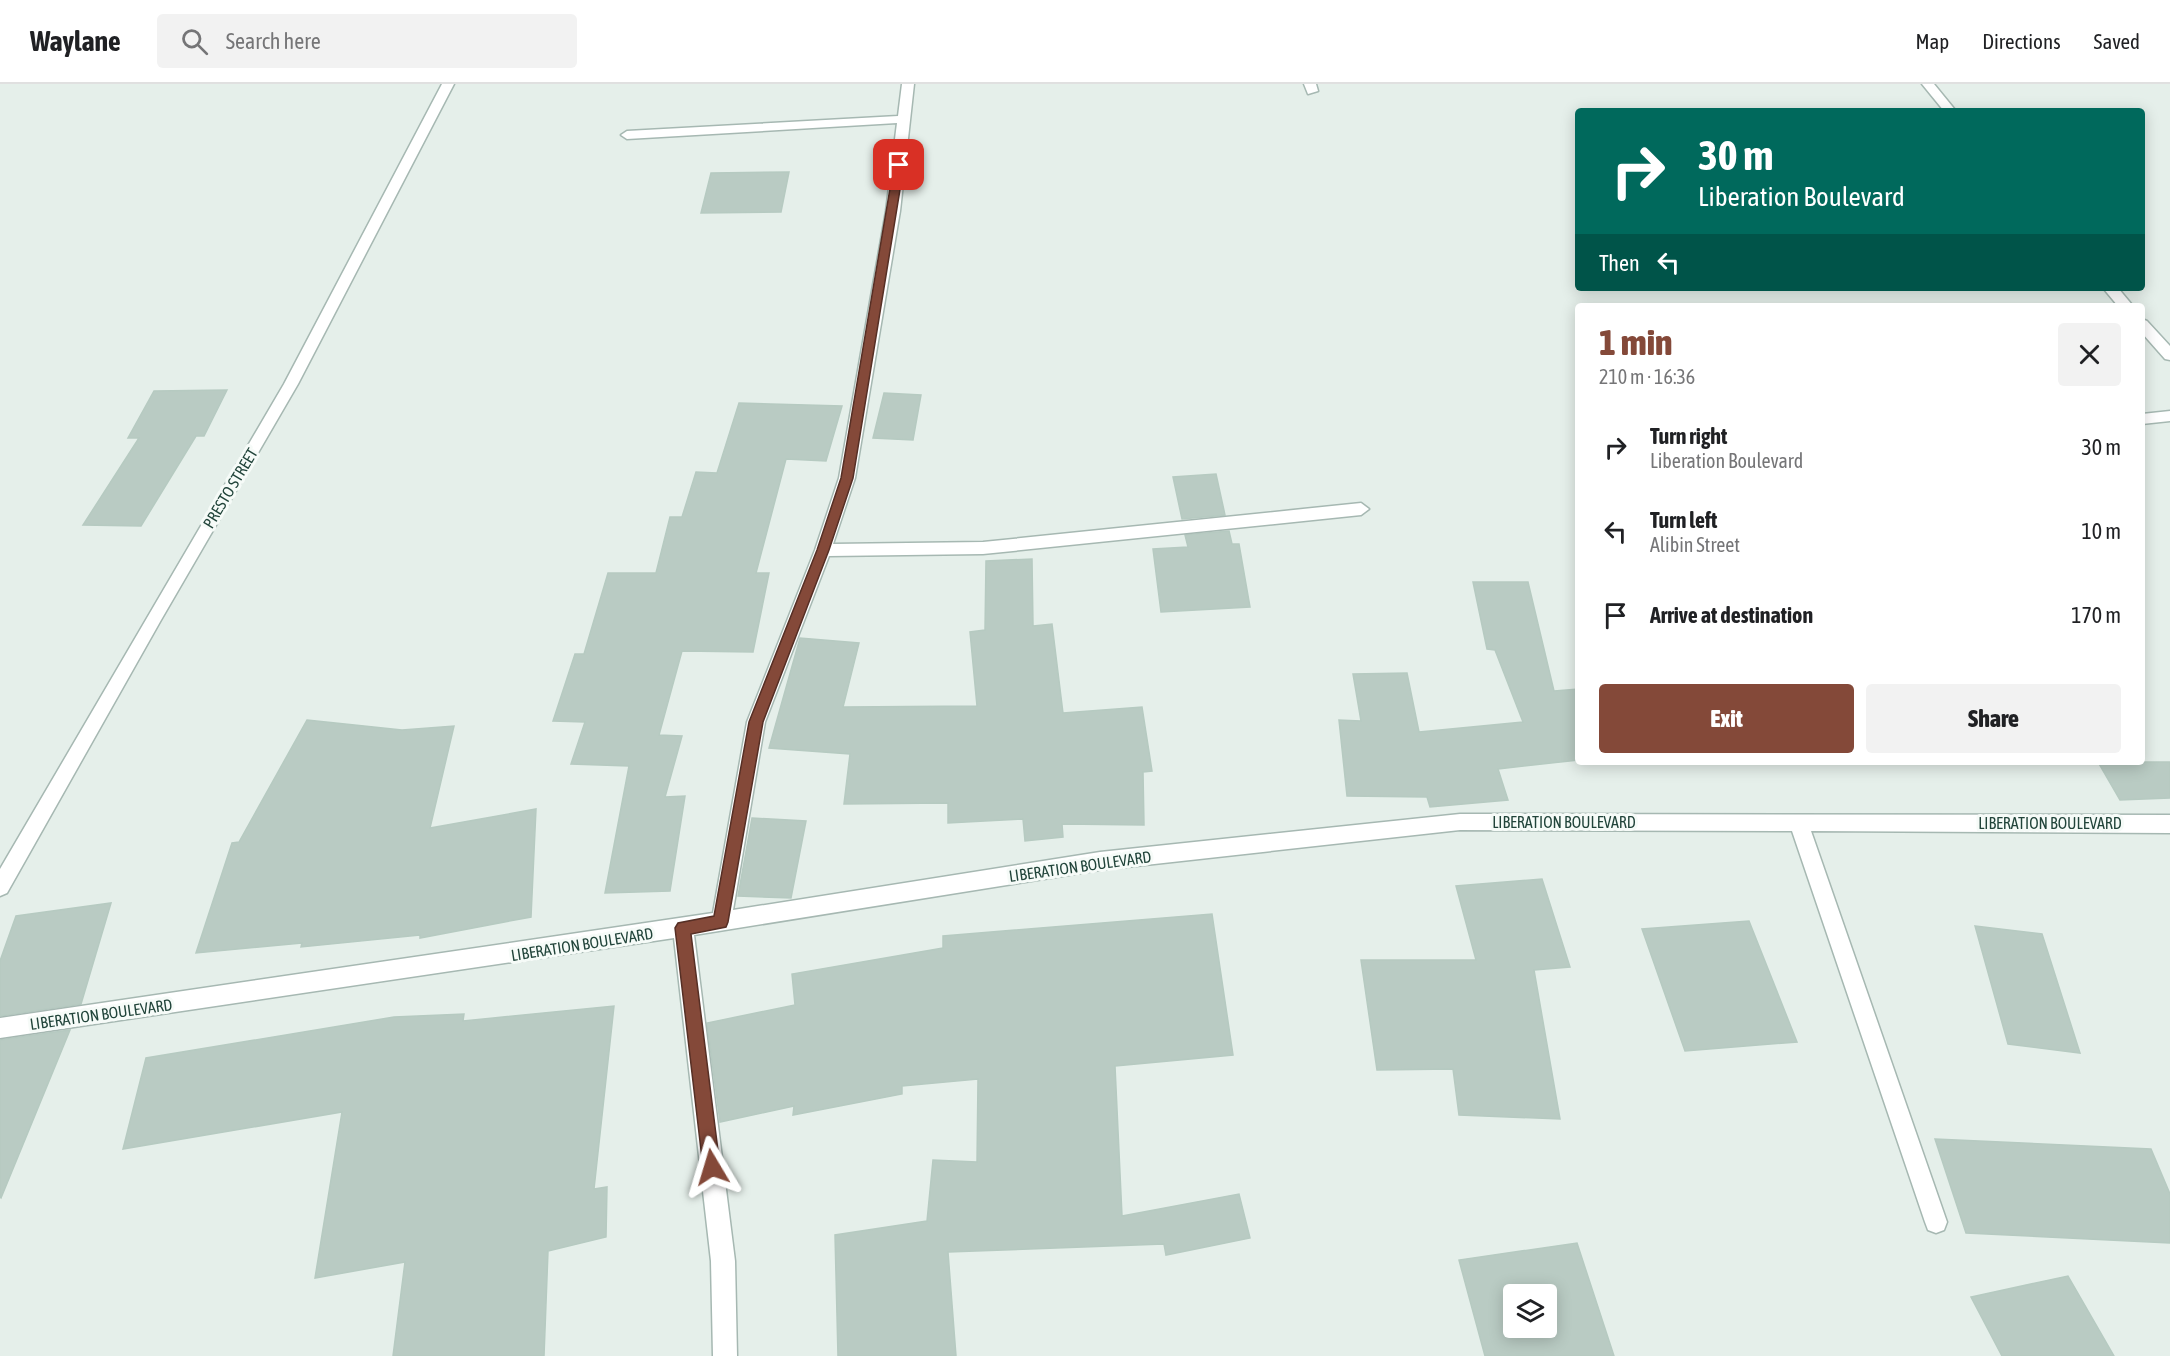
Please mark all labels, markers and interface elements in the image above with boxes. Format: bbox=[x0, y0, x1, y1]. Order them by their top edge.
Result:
search box bbox=[157, 14, 577, 68]
text: Waylane bbox=[30, 25, 121, 57]
icon: search bbox=[178, 25, 211, 58]
text: Search here bbox=[226, 28, 321, 54]
text: Map bbox=[1915, 29, 1949, 53]
text: Directions bbox=[1982, 29, 2061, 53]
text: Saved bbox=[2094, 29, 2140, 53]
text: 30 m bbox=[1698, 131, 1773, 179]
icon: right bbox=[1599, 132, 1677, 210]
pin bbox=[873, 139, 924, 190]
icon: arrive bbox=[882, 148, 915, 181]
text: Liberation Boulevard bbox=[1698, 181, 1905, 212]
icon: left bbox=[1652, 246, 1685, 279]
text: Then bbox=[1599, 250, 1640, 276]
text: 1 min bbox=[1599, 321, 1673, 363]
button: close bbox=[2058, 323, 2121, 386]
text: 210 m · 16:36 bbox=[1599, 365, 1695, 388]
text: Turn right bbox=[1650, 423, 1727, 449]
icon: right bbox=[1599, 431, 1632, 464]
text: 30 m bbox=[2081, 434, 2121, 460]
street label: PRESTO STREET bbox=[199, 445, 261, 531]
text: Liberation Boulevard bbox=[1650, 449, 1803, 472]
text: Turn left bbox=[1650, 507, 1717, 533]
icon: left bbox=[1599, 515, 1632, 548]
text: 10 m bbox=[2081, 518, 2121, 544]
text: Alibin Street bbox=[1650, 533, 1740, 556]
icon: arrive bbox=[1599, 599, 1632, 632]
text: Arrive at destination bbox=[1650, 602, 1813, 628]
text: 170 m bbox=[2071, 602, 2121, 628]
button: Exit bbox=[1599, 684, 1854, 753]
button: Share bbox=[1866, 684, 2121, 753]
street label: LIBERATION BOULEVARD bbox=[1492, 813, 1636, 831]
street label: LIBERATION BOULEVARD bbox=[1978, 814, 2122, 832]
street label: LIBERATION BOULEVARD bbox=[1008, 847, 1152, 885]
street label: LIBERATION BOULEVARD bbox=[510, 924, 654, 964]
street label: LIBERATION BOULEVARD bbox=[29, 995, 173, 1033]
position arrow bbox=[680, 1135, 744, 1199]
map controls bbox=[1503, 1284, 1557, 1338]
button: layers bbox=[1503, 1284, 1557, 1338]

